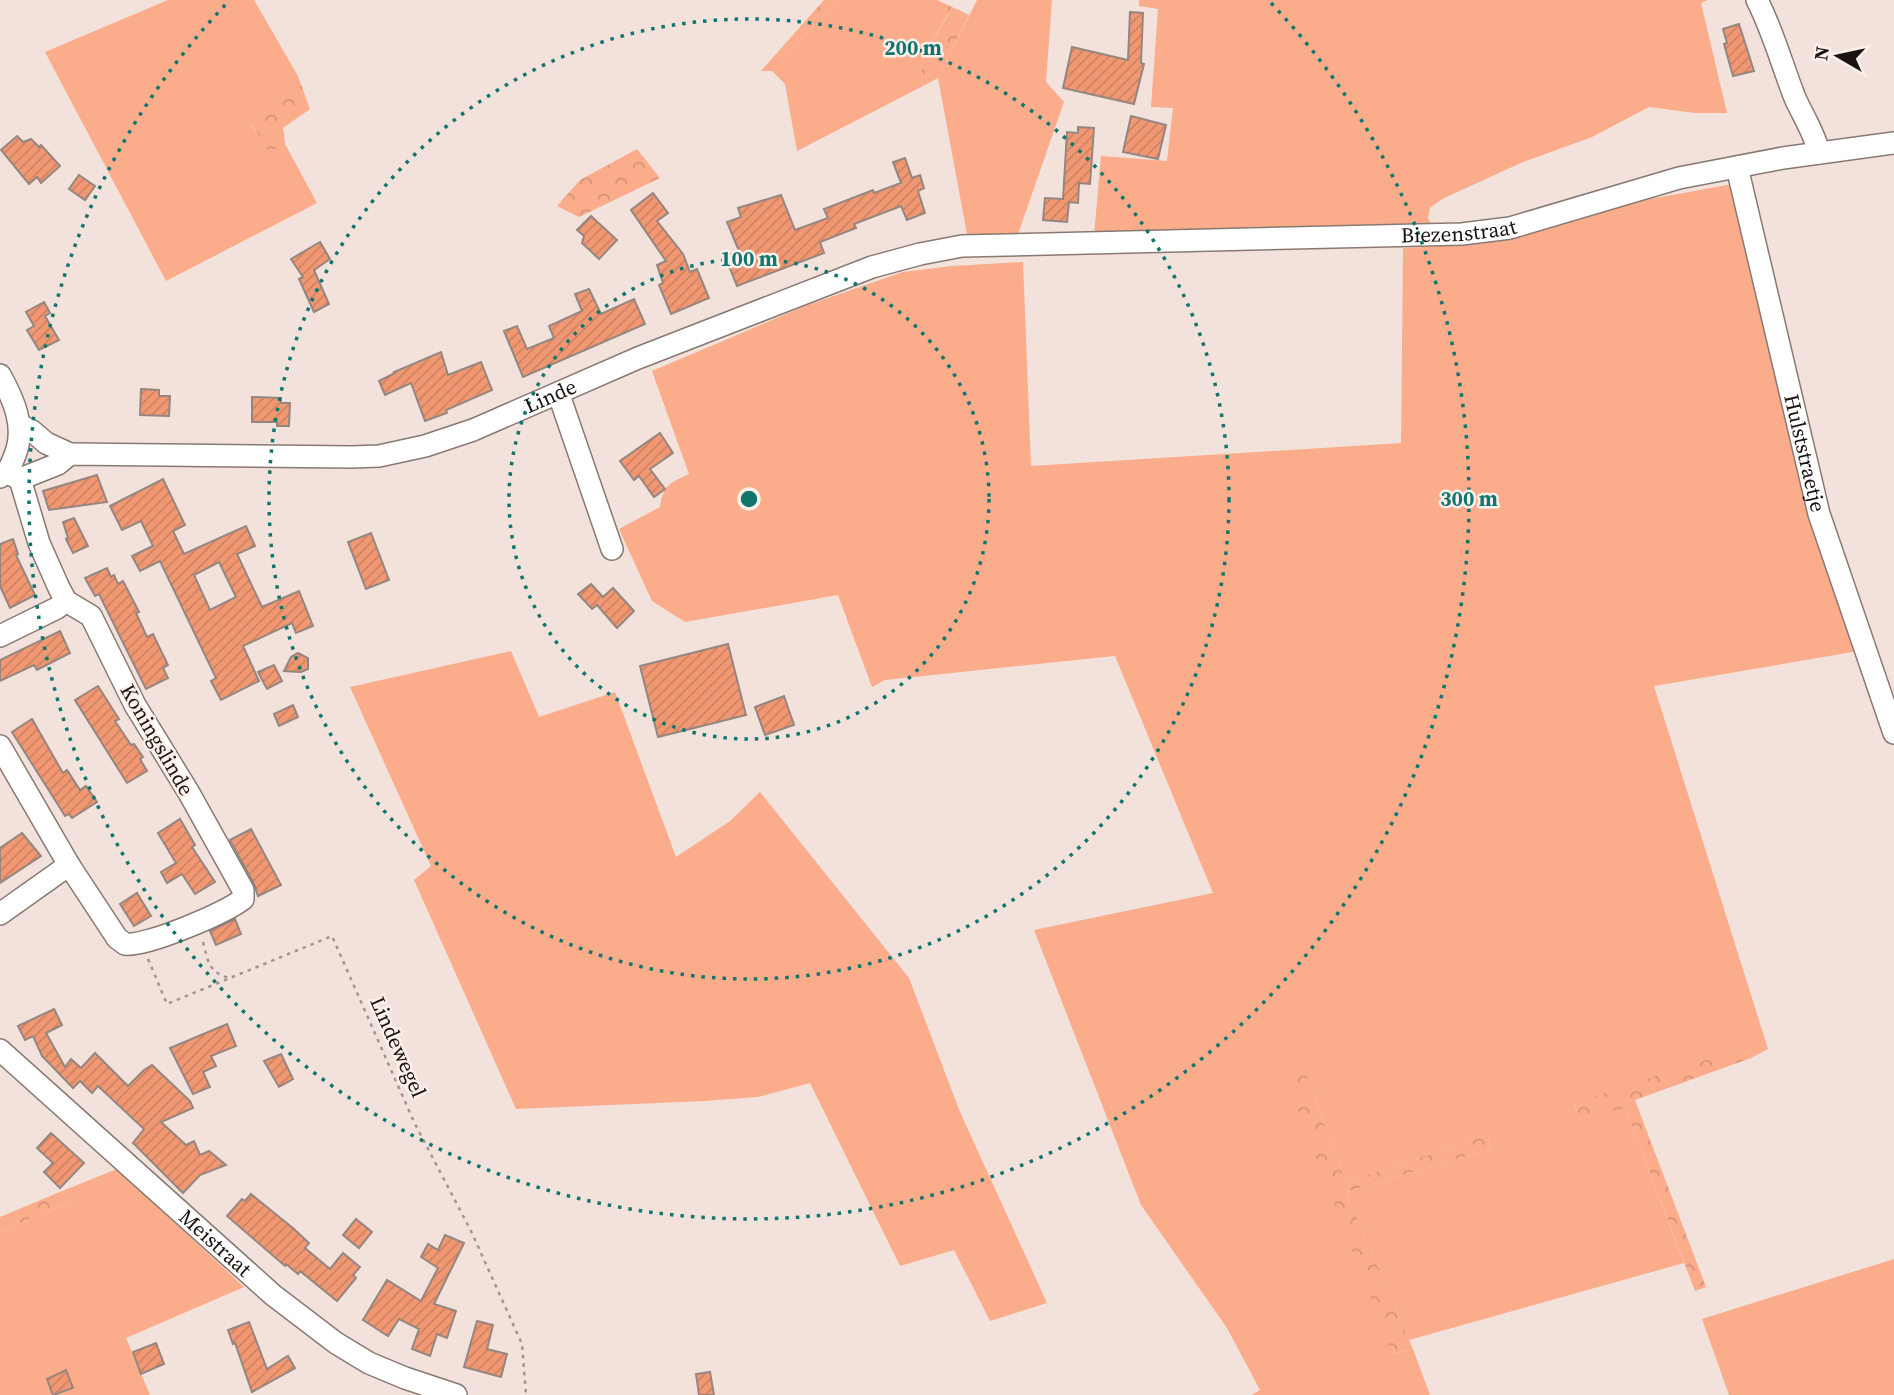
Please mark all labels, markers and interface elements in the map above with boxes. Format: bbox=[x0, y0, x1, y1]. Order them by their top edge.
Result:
north arrow bbox=[1803, 21, 1873, 91]
text: 200 m bbox=[884, 33, 942, 62]
text: N bbox=[1807, 44, 1835, 62]
street label: Biezenstraat bbox=[1400, 212, 1520, 249]
text: 100 m bbox=[720, 244, 778, 273]
street label: Linde bbox=[520, 372, 581, 420]
street label: Hulststraetje bbox=[1777, 391, 1833, 515]
text: 300 m bbox=[1440, 484, 1498, 513]
centre of rings bbox=[737, 487, 761, 511]
street label: Koningslinde bbox=[114, 679, 201, 801]
street label: Lindewegel bbox=[363, 992, 434, 1102]
street label: Meistraat bbox=[173, 1202, 258, 1283]

